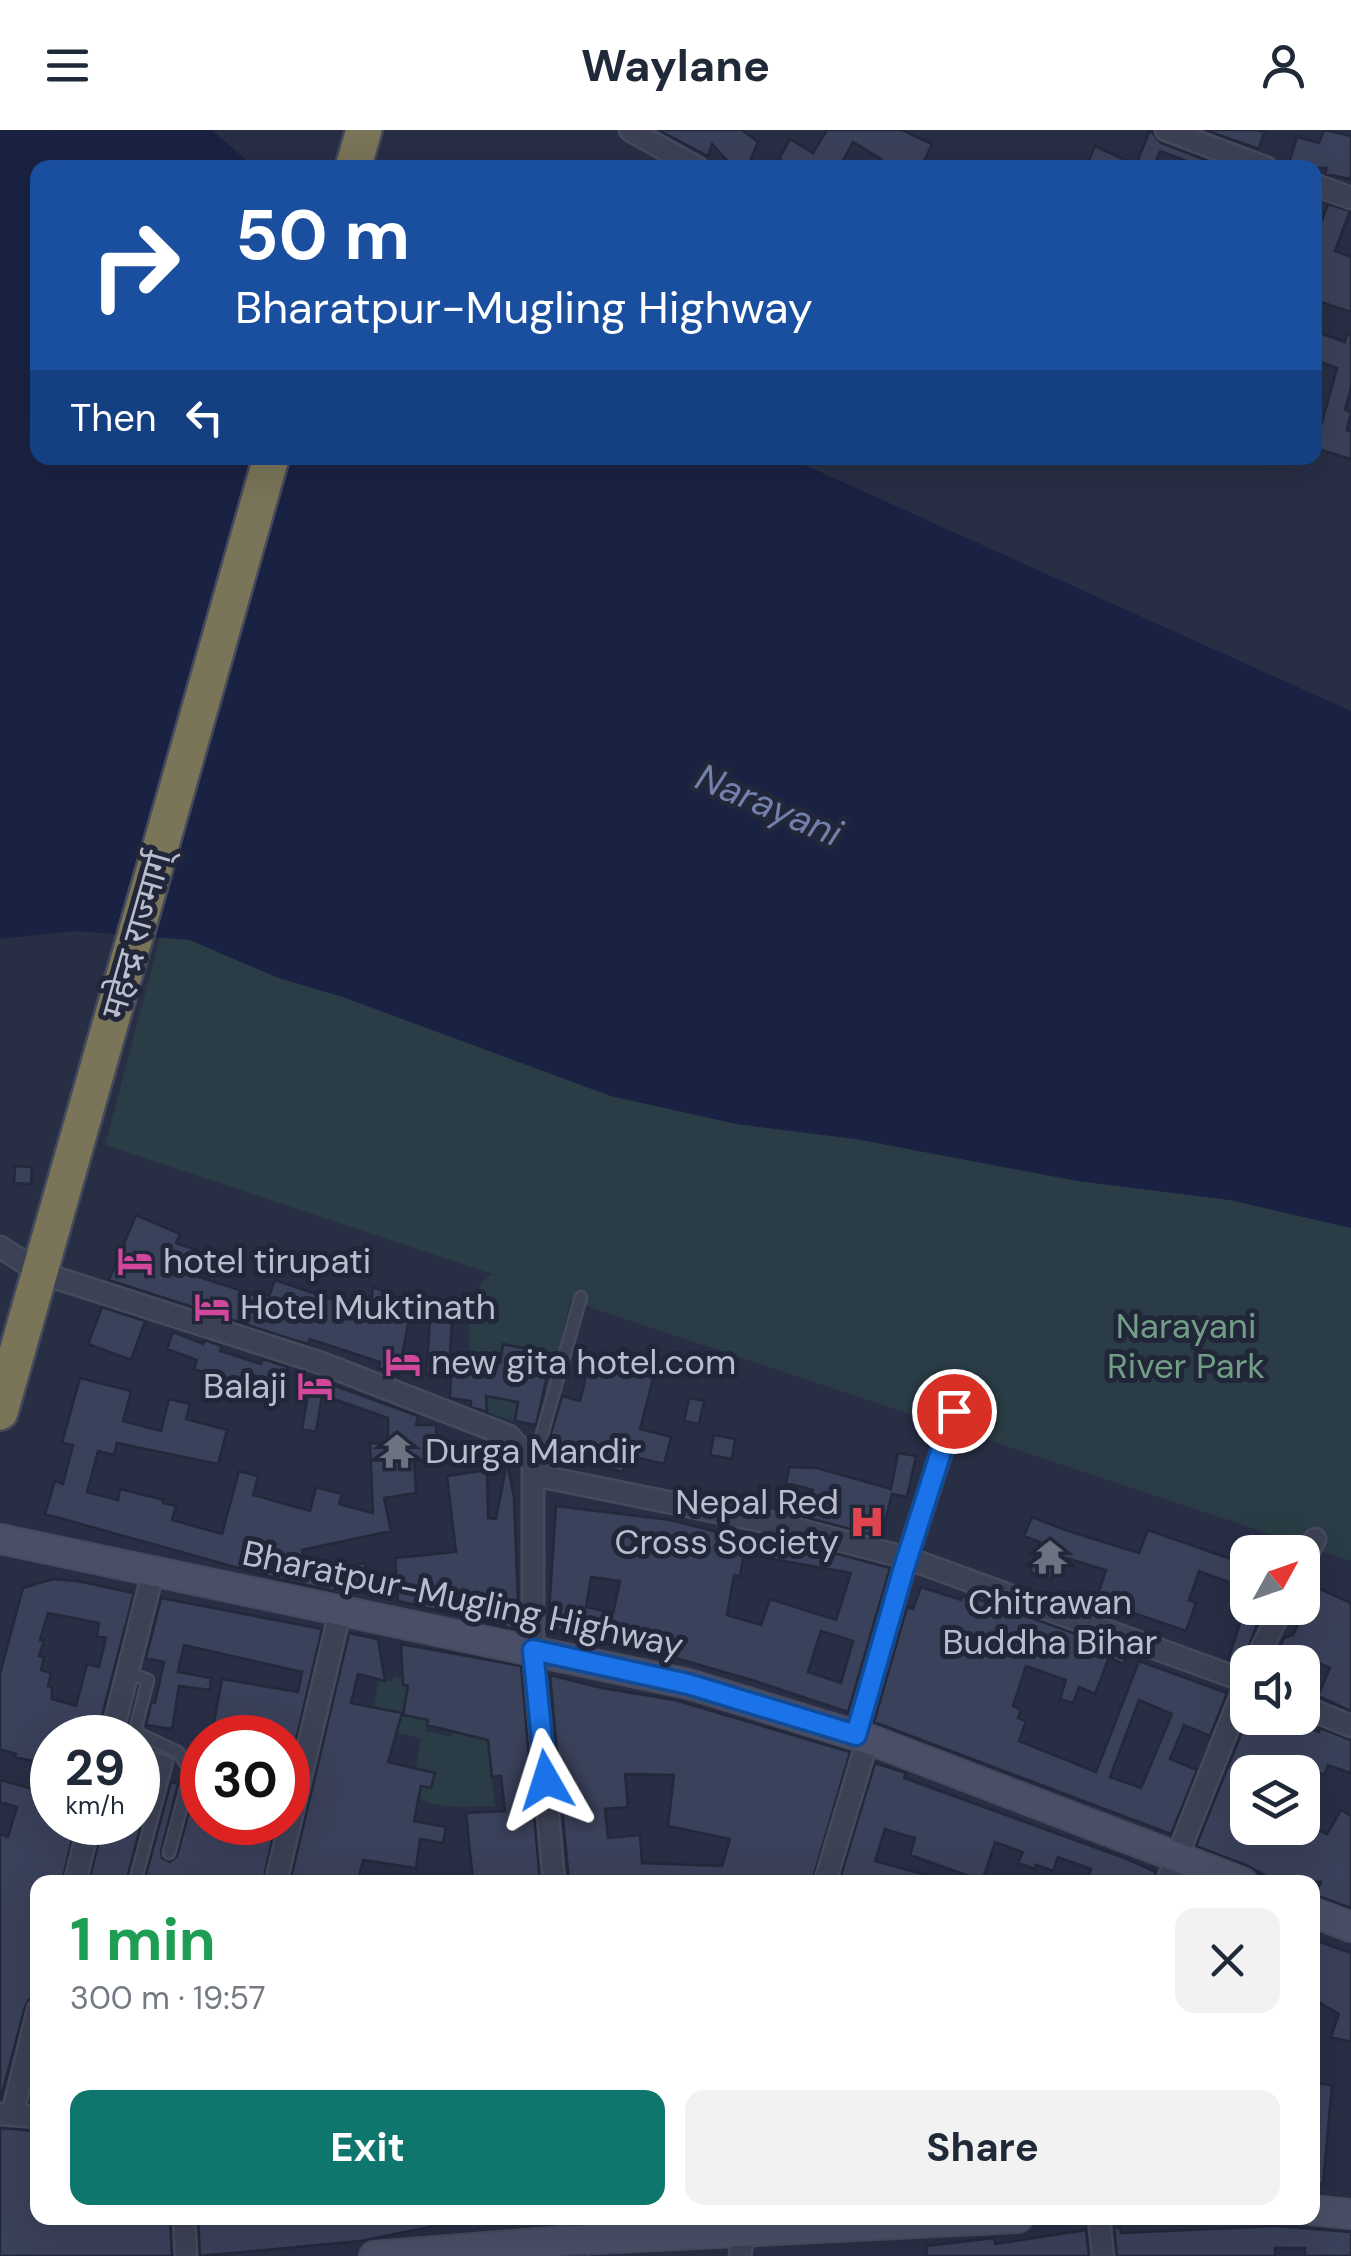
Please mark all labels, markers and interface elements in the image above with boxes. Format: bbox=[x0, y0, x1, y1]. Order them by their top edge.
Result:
text: Waylane bbox=[581, 36, 770, 95]
icon: menu bbox=[40, 38, 95, 93]
icon: person bbox=[1256, 38, 1311, 93]
text: 50 m bbox=[235, 190, 410, 281]
icon: right bbox=[70, 200, 200, 330]
text: Bharatpur-Mugling Highway bbox=[235, 278, 813, 337]
icon: left bbox=[177, 390, 232, 445]
text: Then bbox=[70, 393, 157, 443]
water label: Narayani bbox=[688, 752, 850, 858]
street label: महेन्द्र राज्मार्ग् bbox=[90, 842, 183, 1024]
place label: hotel tirupati bbox=[163, 1238, 371, 1284]
hotel icon: hotel tirupati bbox=[116, 1242, 154, 1280]
place label: Hotel Muktinath bbox=[240, 1284, 496, 1330]
hotel icon: Hotel Muktinath bbox=[193, 1288, 231, 1326]
park label: Narayani River Park bbox=[1107, 1303, 1265, 1389]
place label: new gita hotel.com bbox=[431, 1339, 736, 1385]
hotel icon: new gita hotel.com bbox=[384, 1343, 422, 1381]
place label: Balaji bbox=[203, 1363, 287, 1409]
hotel icon: Balaji bbox=[296, 1367, 334, 1405]
pin bbox=[912, 1369, 997, 1454]
icon: arrive bbox=[927, 1384, 982, 1439]
place label: Durga Mandir bbox=[425, 1428, 641, 1474]
temple icon: Durga Mandir bbox=[378, 1432, 416, 1470]
place label: Nepal Red Cross Society bbox=[614, 1479, 839, 1565]
hospital icon: Nepal Red Cross Society bbox=[848, 1503, 886, 1541]
street label: Bharatpur-Mugling Highway bbox=[238, 1530, 688, 1668]
north arrow bbox=[1230, 1535, 1320, 1625]
map controls bbox=[1230, 1535, 1320, 1845]
temple icon: Chitrawan Buddha Bihar bbox=[1031, 1538, 1069, 1576]
place label: Chitrawan Buddha Bihar bbox=[942, 1579, 1158, 1665]
button: sound bbox=[1230, 1645, 1320, 1735]
speed limit sign: 30 bbox=[180, 1715, 310, 1845]
position arrow bbox=[494, 1728, 598, 1832]
text: 29 bbox=[65, 1735, 125, 1801]
button: layers bbox=[1230, 1755, 1320, 1845]
text: km/h bbox=[65, 1789, 125, 1822]
text: 1 min bbox=[70, 1900, 216, 1979]
button: close bbox=[1175, 1908, 1280, 2013]
text: 300 m · 19:57 bbox=[70, 1977, 266, 2019]
button: Exit bbox=[70, 2090, 665, 2205]
button: Share bbox=[685, 2090, 1280, 2205]

